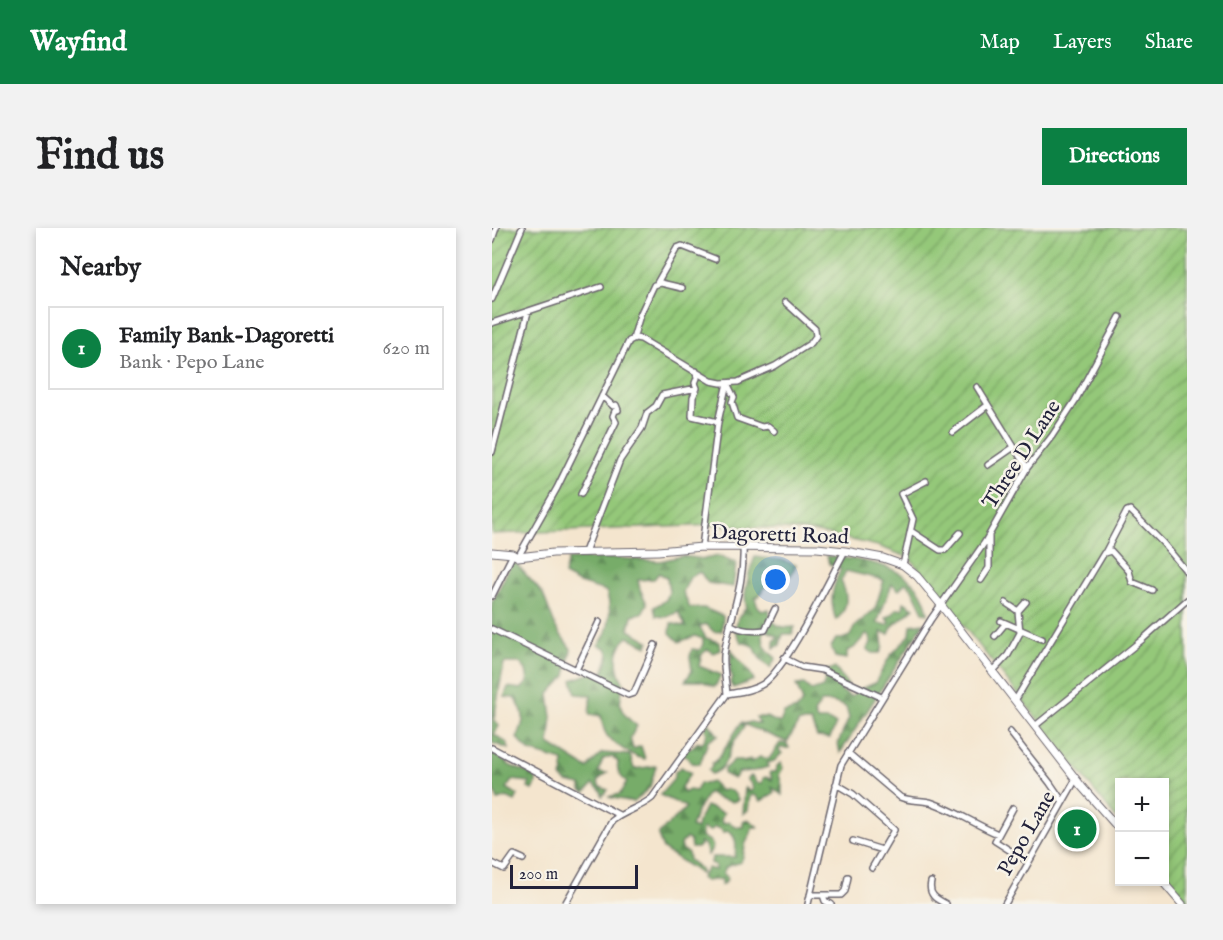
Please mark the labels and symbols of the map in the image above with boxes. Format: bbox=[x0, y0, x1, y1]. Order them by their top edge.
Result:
street label: Three D Lane bbox=[977, 395, 1068, 514]
street label: Dagoretti Road bbox=[711, 520, 850, 551]
your location bbox=[761, 565, 790, 594]
street label: Pepo Lane bbox=[992, 786, 1063, 881]
pin: 1 bbox=[1058, 806, 1096, 852]
scale bar bbox=[510, 862, 638, 890]

